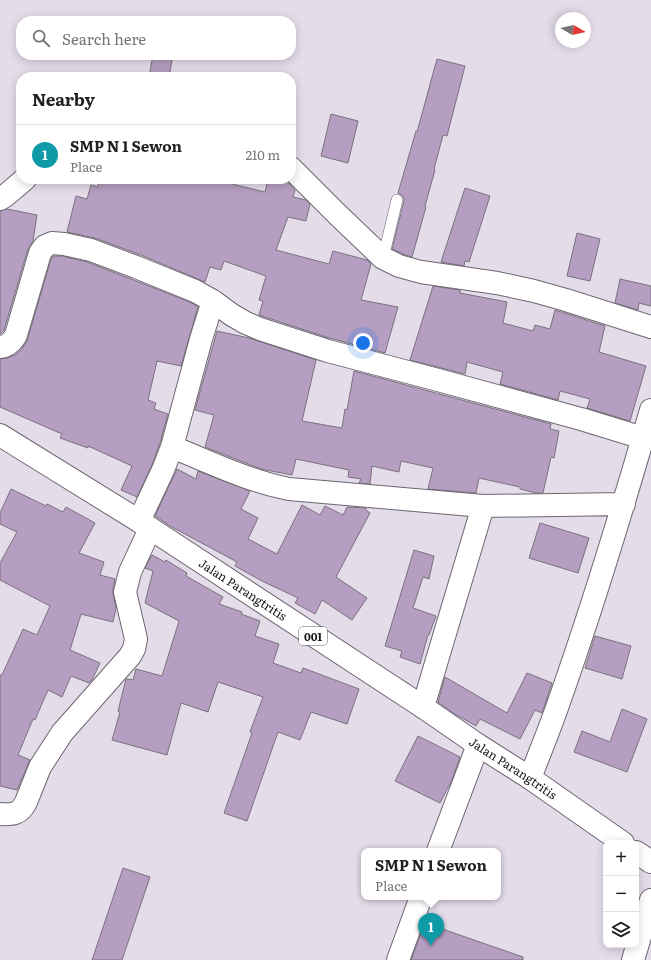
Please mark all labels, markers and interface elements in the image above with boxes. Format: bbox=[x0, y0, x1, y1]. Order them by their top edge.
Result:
north arrow bbox=[555, 12, 591, 48]
search box bbox=[16, 16, 296, 60]
icon: search bbox=[30, 27, 52, 49]
text: Search here bbox=[62, 27, 146, 50]
text: Nearby bbox=[32, 86, 95, 111]
text: SMP N 1 Sewon bbox=[70, 134, 182, 157]
text: 1 bbox=[42, 145, 48, 164]
text: 210 m bbox=[245, 145, 280, 164]
text: Place bbox=[70, 157, 102, 176]
your location bbox=[353, 333, 373, 353]
street label: Jalan Parangtritis bbox=[196, 554, 291, 625]
road number: 001 bbox=[299, 627, 327, 645]
street label: Jalan Parangtritis bbox=[466, 733, 562, 804]
map controls bbox=[603, 840, 639, 948]
button: + bbox=[603, 840, 639, 876]
popup bbox=[361, 848, 501, 900]
text: SMP N 1 Sewon bbox=[375, 853, 487, 876]
text: Place bbox=[375, 876, 407, 895]
button: − bbox=[603, 876, 639, 912]
button: layers bbox=[603, 912, 639, 948]
pin: 1 bbox=[418, 913, 444, 946]

